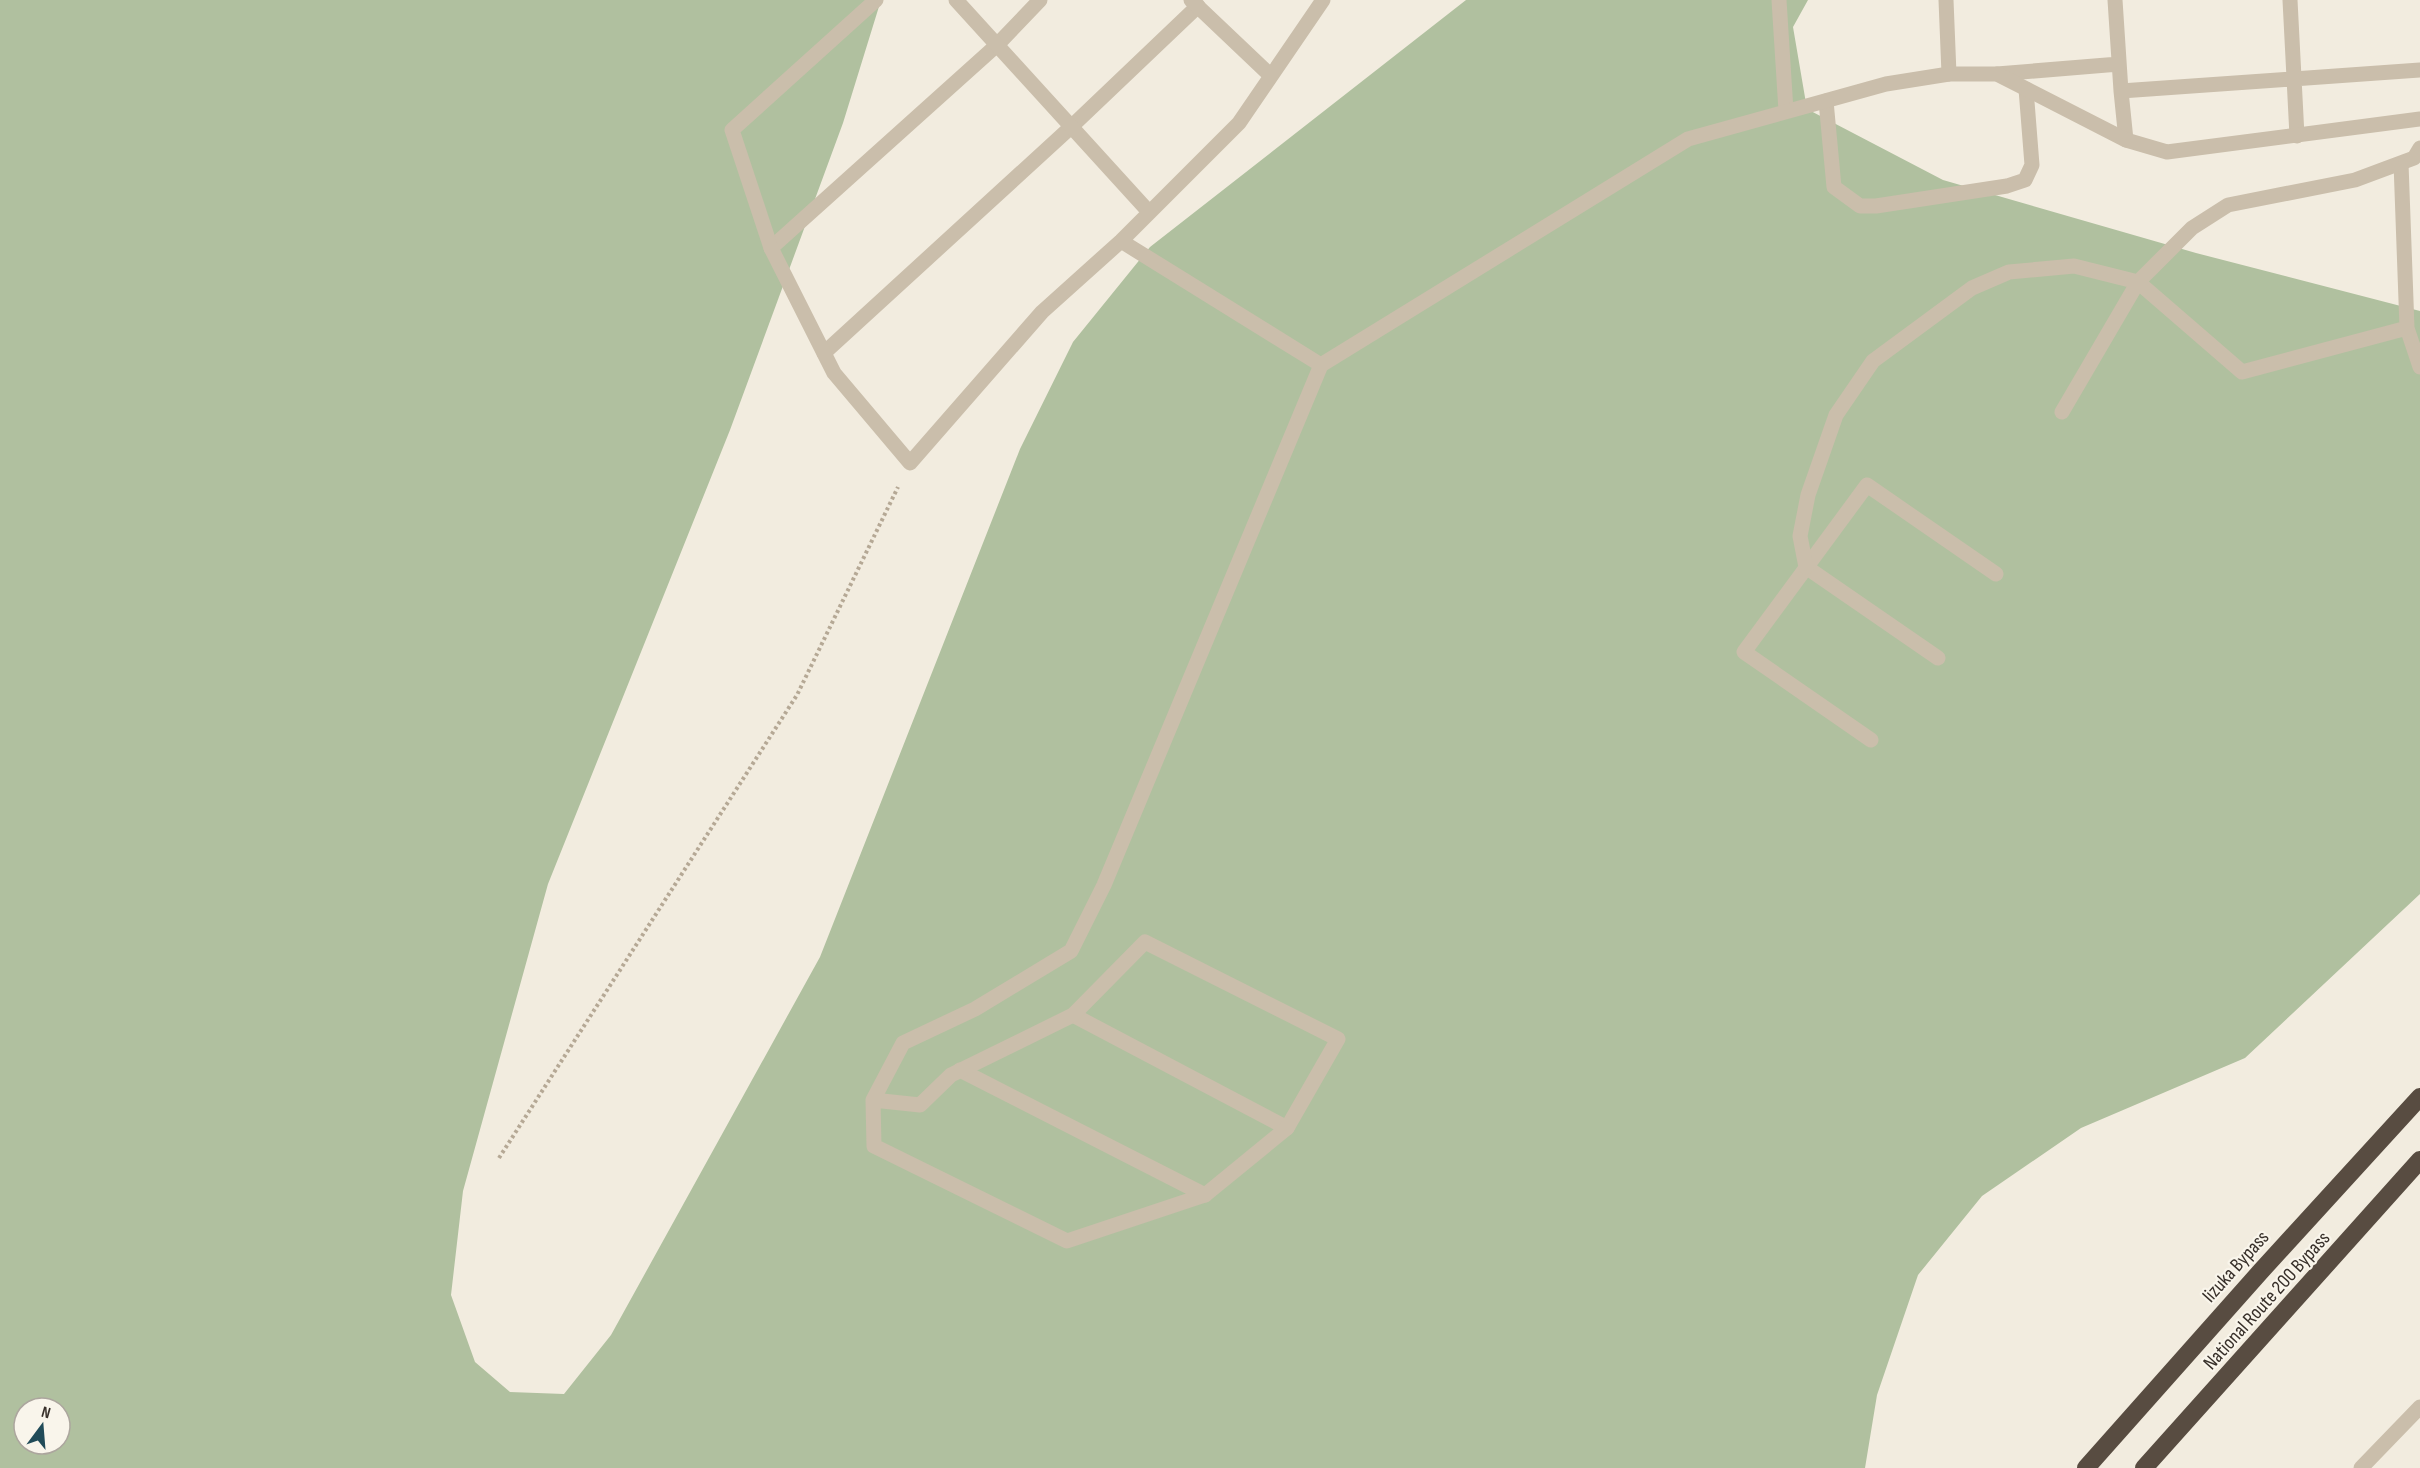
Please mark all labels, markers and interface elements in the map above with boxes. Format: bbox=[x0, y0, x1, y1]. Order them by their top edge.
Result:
street label: Iizuka Bypass bbox=[2197, 1226, 2274, 1308]
street label: National Route 200 Bypass bbox=[2198, 1227, 2335, 1375]
north arrow bbox=[12, 1396, 72, 1456]
text: N bbox=[39, 1403, 52, 1423]

